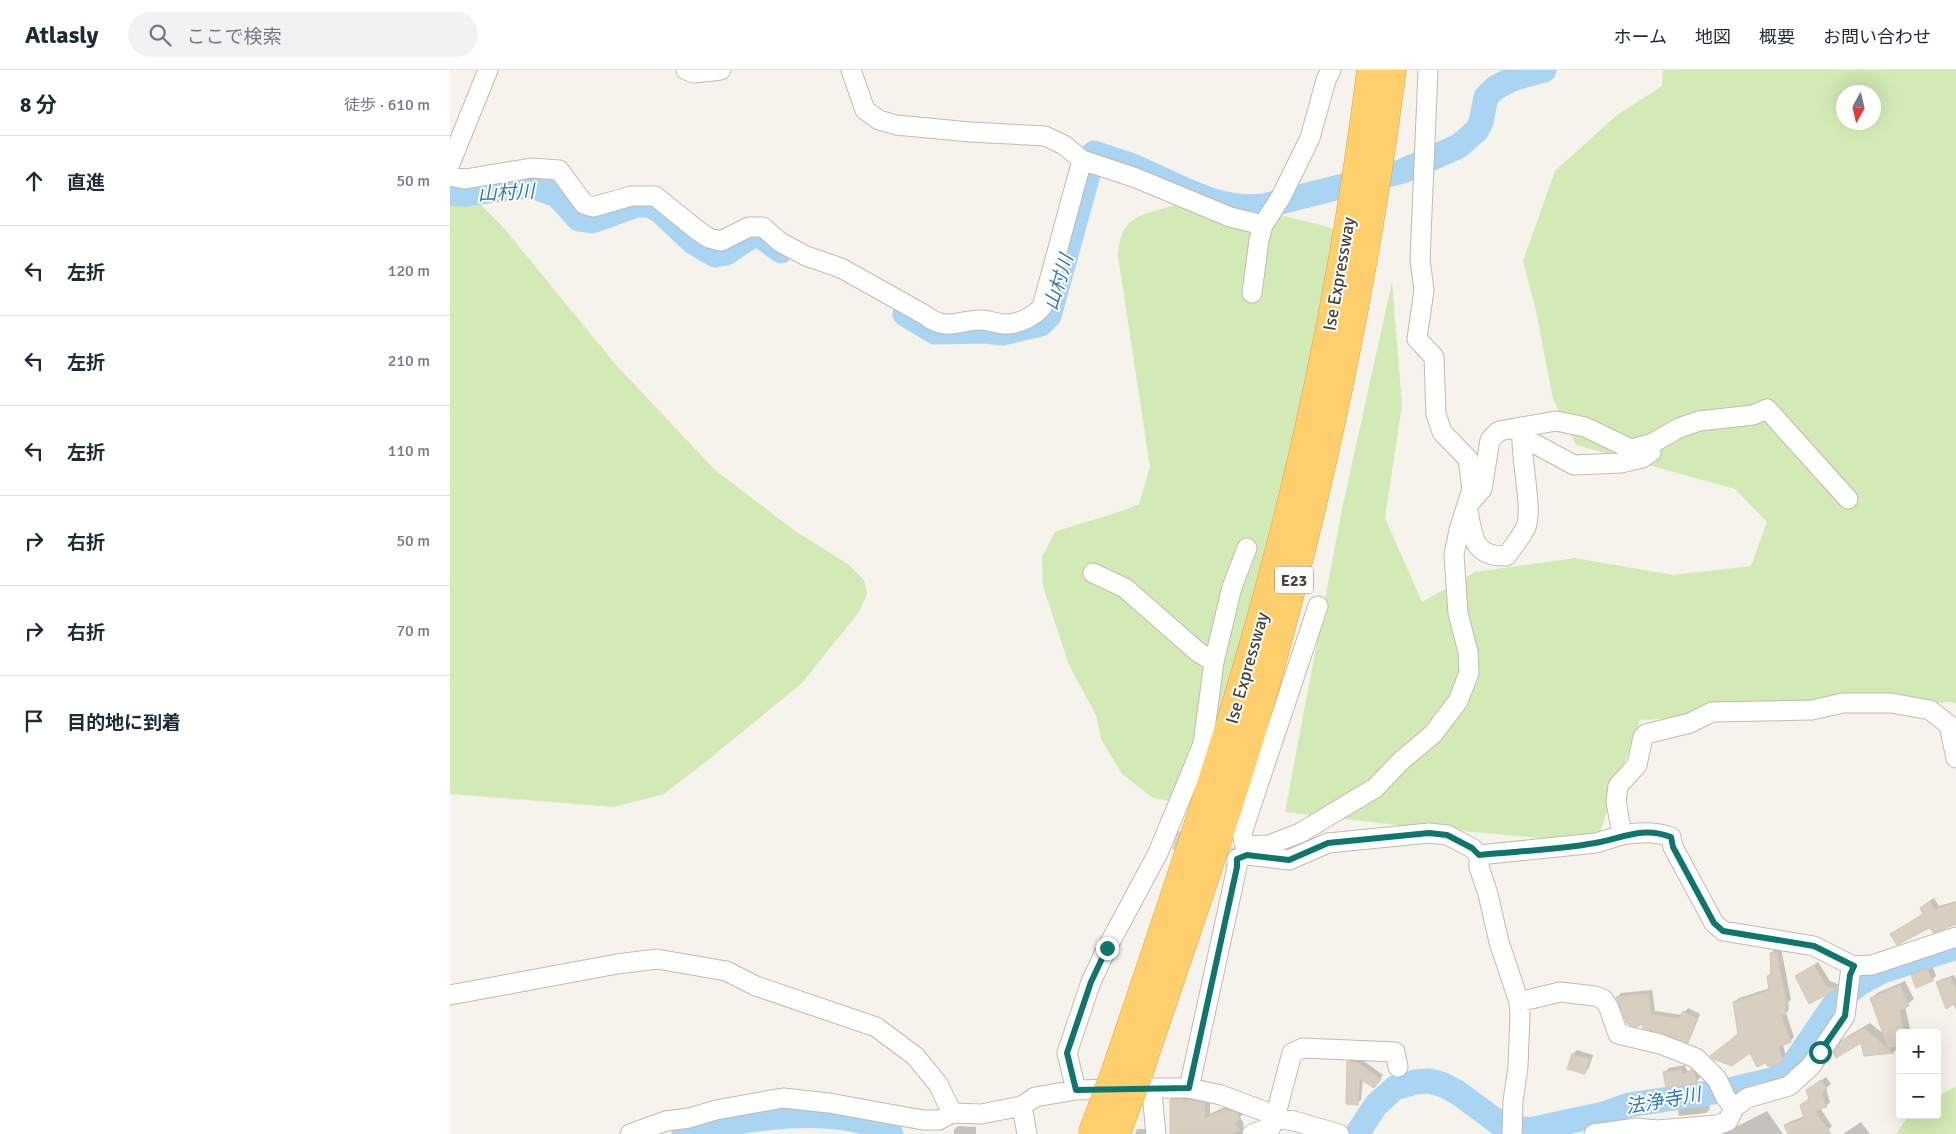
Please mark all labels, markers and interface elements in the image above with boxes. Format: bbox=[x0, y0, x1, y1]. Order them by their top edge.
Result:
search box bbox=[128, 12, 478, 57]
text: Atlasly bbox=[25, 20, 98, 50]
icon: search bbox=[146, 21, 174, 49]
text: ここで検索 bbox=[186, 25, 281, 49]
text: ホーム bbox=[1614, 26, 1667, 48]
text: 地図 bbox=[1695, 26, 1731, 48]
text: 概要 bbox=[1759, 26, 1795, 48]
text: お問い合わせ bbox=[1823, 26, 1931, 48]
north arrow bbox=[1836, 85, 1881, 130]
text: 8 分 bbox=[20, 92, 57, 118]
text: 徒歩 · 610 m bbox=[344, 95, 430, 115]
icon: ahead bbox=[20, 167, 48, 195]
text: 直進 bbox=[67, 171, 105, 195]
text: 50 m bbox=[396, 171, 430, 191]
water label: 山村川 bbox=[477, 179, 537, 206]
street label: Ise Expressway bbox=[1318, 215, 1360, 333]
water label: 山村川 bbox=[1039, 250, 1079, 313]
icon: left bbox=[20, 257, 48, 285]
text: 左折 bbox=[67, 261, 105, 285]
text: 120 m bbox=[388, 261, 430, 281]
icon: left bbox=[20, 347, 48, 375]
text: 左折 bbox=[67, 351, 105, 375]
text: 210 m bbox=[388, 351, 430, 371]
icon: left bbox=[20, 437, 48, 465]
text: 左折 bbox=[67, 441, 105, 465]
text: 110 m bbox=[388, 441, 430, 461]
icon: right bbox=[20, 527, 48, 555]
text: 右折 bbox=[67, 531, 105, 555]
text: 50 m bbox=[396, 531, 430, 551]
road number: E23 bbox=[1275, 566, 1313, 594]
street label: Ise Expressway bbox=[1221, 609, 1274, 726]
icon: right bbox=[20, 617, 48, 645]
text: 右折 bbox=[67, 621, 105, 645]
text: 70 m bbox=[396, 621, 430, 641]
icon: arrive bbox=[20, 707, 48, 735]
text: 目的地に到着 bbox=[67, 711, 181, 735]
route end bbox=[1096, 937, 1119, 960]
map controls bbox=[1896, 1029, 1941, 1119]
button: + bbox=[1896, 1029, 1941, 1074]
route start bbox=[1809, 1041, 1832, 1064]
button: − bbox=[1896, 1074, 1941, 1119]
water label: 法浄寺川 bbox=[1624, 1082, 1705, 1119]

